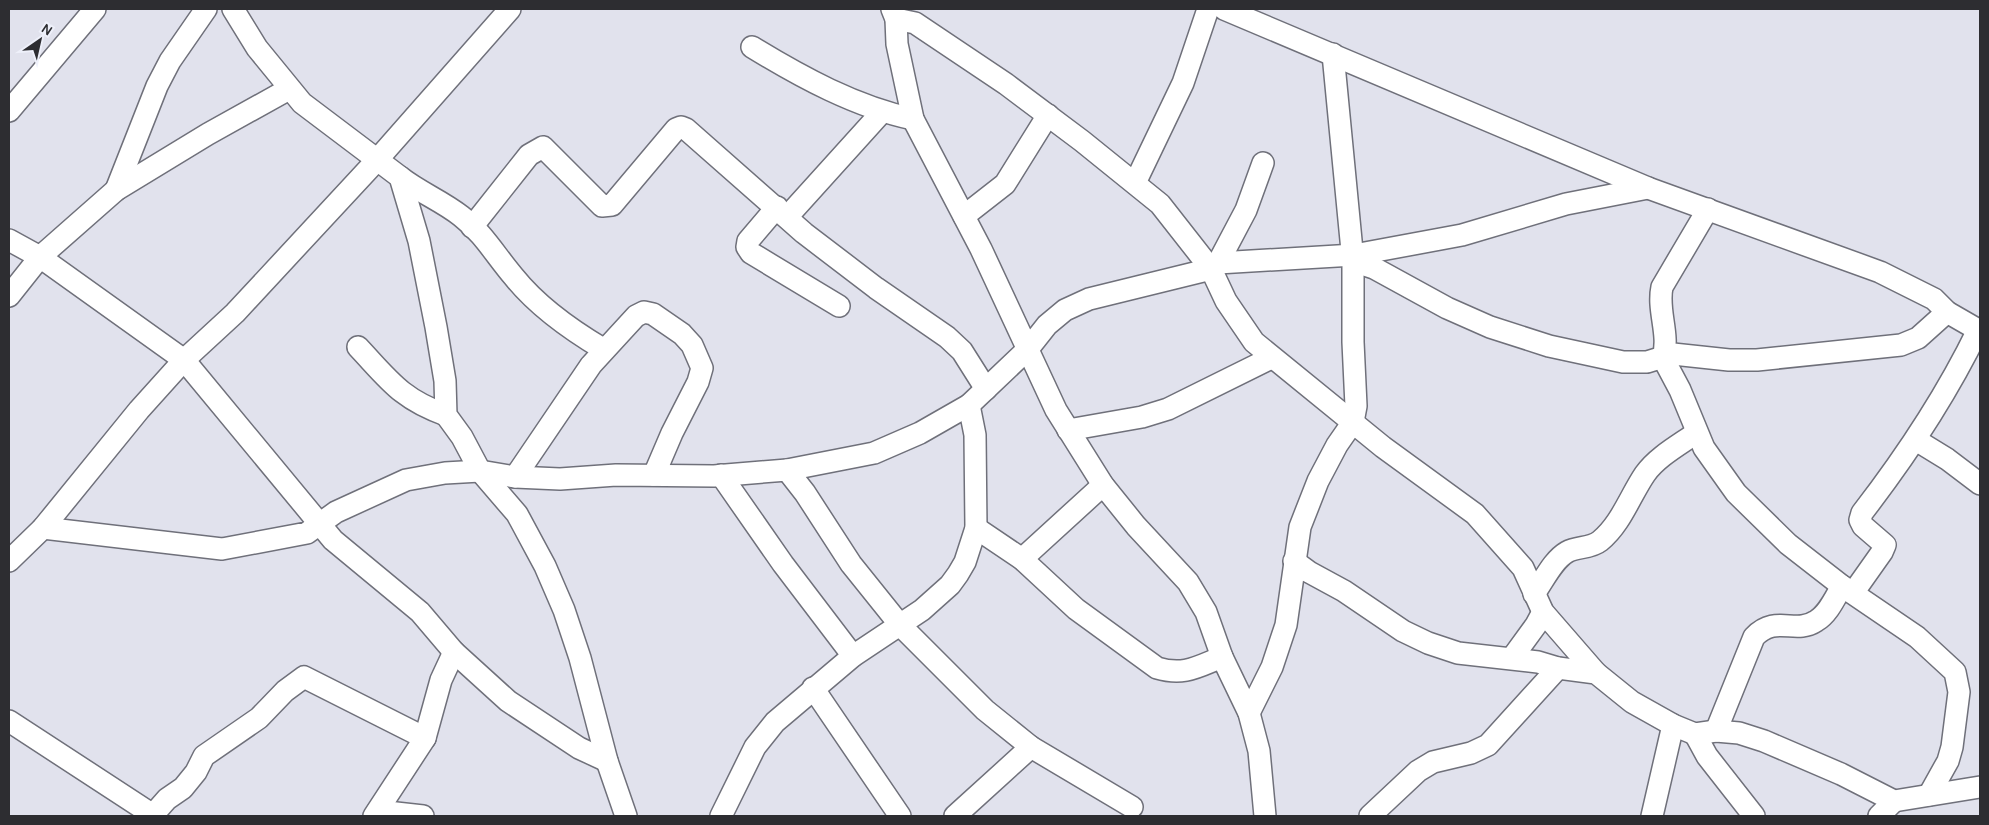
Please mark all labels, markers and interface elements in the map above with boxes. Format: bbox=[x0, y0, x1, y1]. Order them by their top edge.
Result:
north arrow bbox=[15, 15, 65, 65]
text: N bbox=[38, 20, 56, 39]

